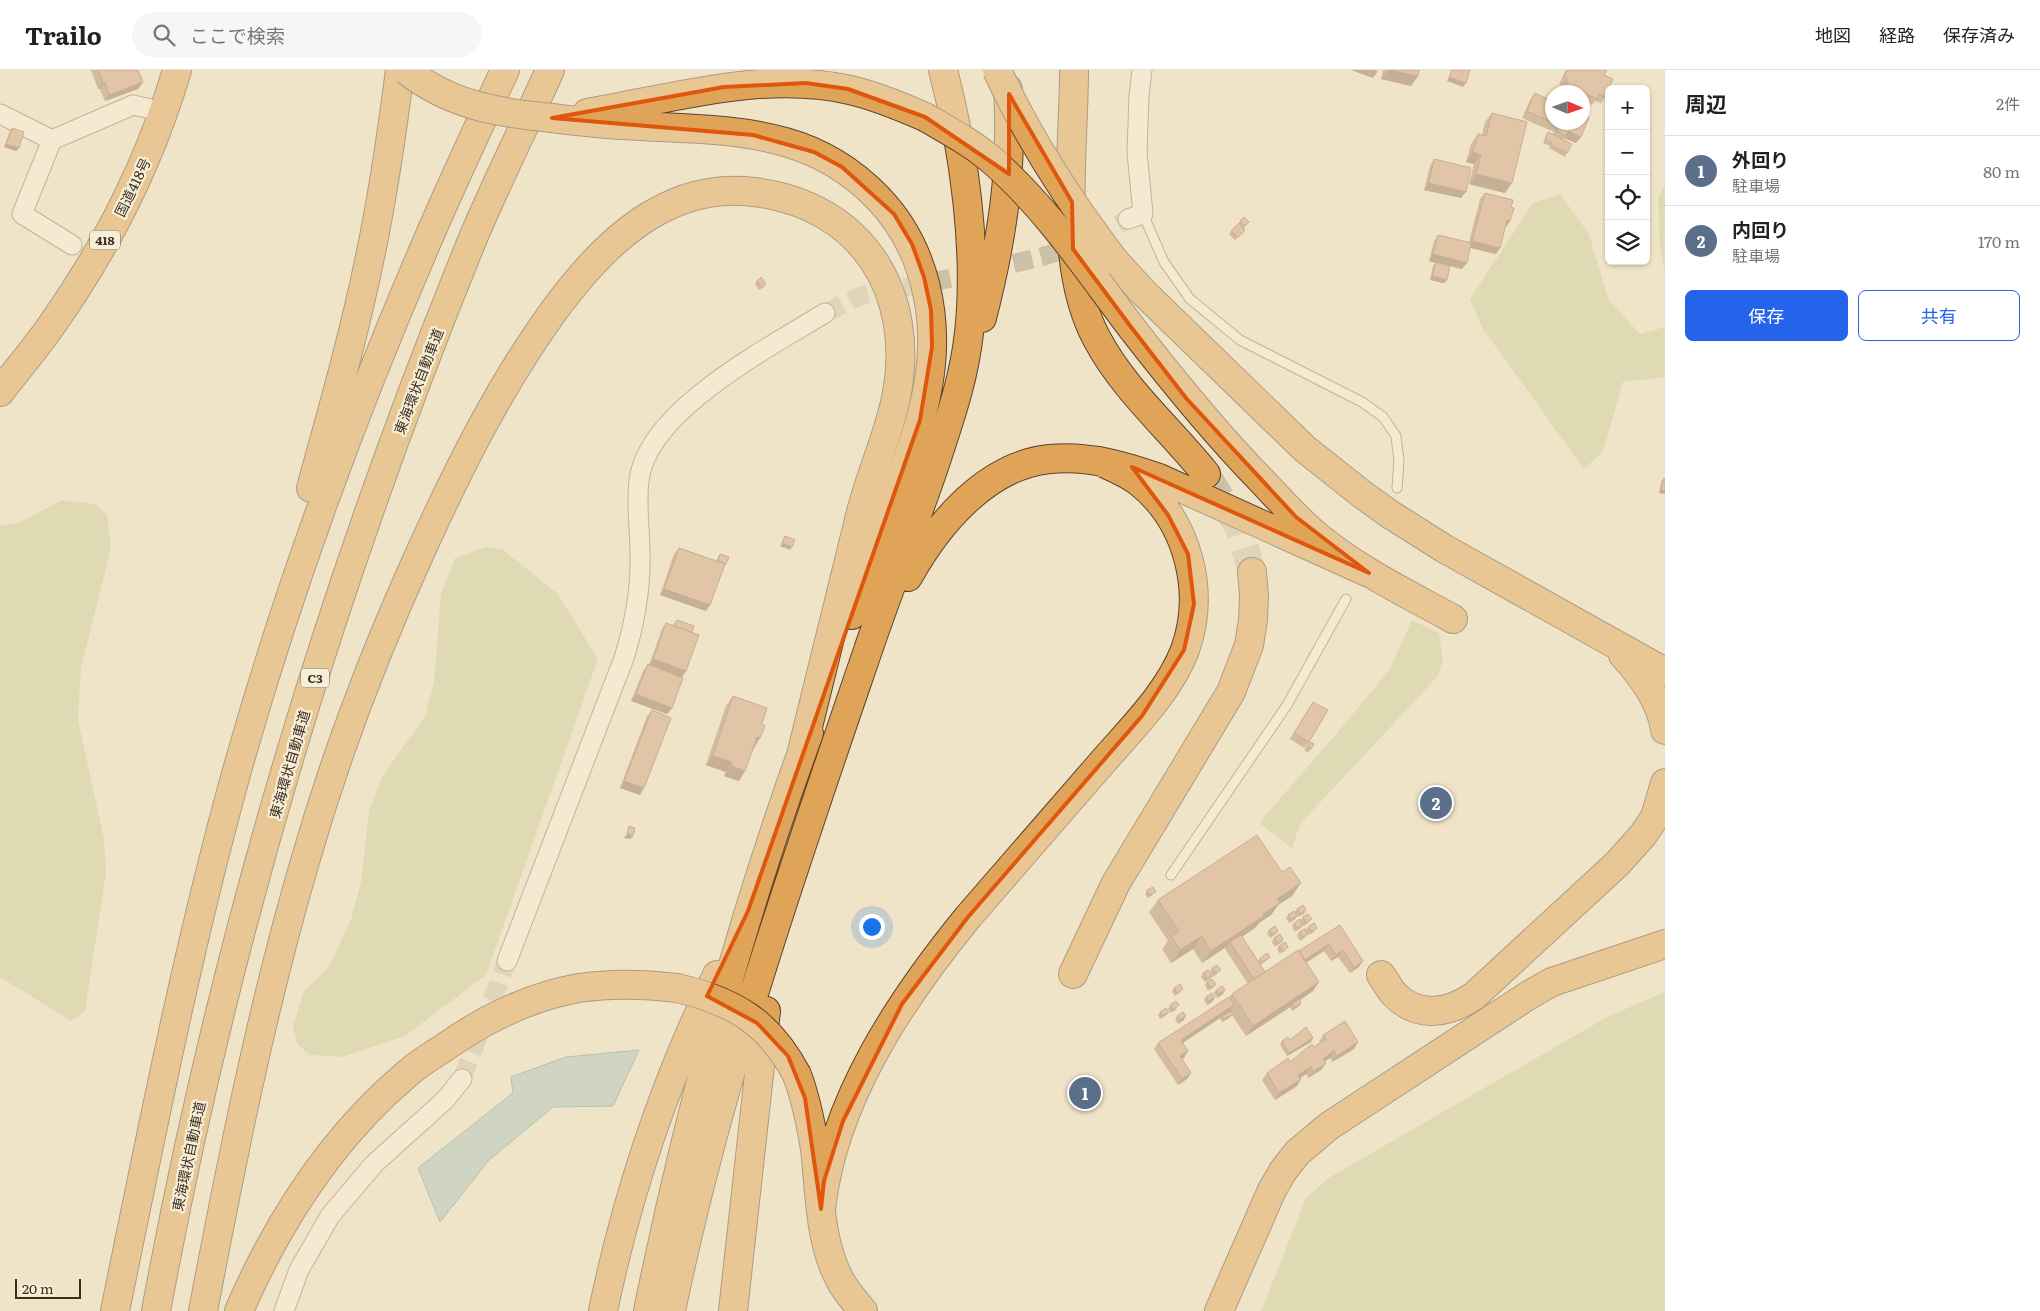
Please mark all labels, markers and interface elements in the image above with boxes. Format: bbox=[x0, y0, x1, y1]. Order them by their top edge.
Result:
search box bbox=[132, 12, 482, 57]
text: Trailo bbox=[25, 17, 102, 52]
icon: search bbox=[150, 21, 178, 49]
text: ここで検索 bbox=[190, 21, 285, 49]
text: 地図 bbox=[1815, 21, 1851, 48]
text: 経路 bbox=[1879, 21, 1915, 48]
text: 保存済み bbox=[1943, 21, 2015, 48]
north arrow bbox=[1545, 85, 1590, 130]
map controls bbox=[1605, 85, 1650, 265]
button: + bbox=[1605, 85, 1650, 130]
text: 周辺 bbox=[1685, 87, 1727, 118]
text: 2件 bbox=[1996, 91, 2020, 115]
button: − bbox=[1605, 130, 1650, 175]
text: 外回り bbox=[1732, 145, 1789, 173]
street label: 国道418号 bbox=[109, 154, 155, 220]
text: 1 bbox=[1698, 159, 1704, 183]
text: 80 m bbox=[1983, 159, 2020, 183]
text: 駐車場 bbox=[1732, 173, 1780, 197]
button: locate bbox=[1605, 175, 1650, 220]
text: 内回り bbox=[1732, 215, 1789, 243]
button: layers bbox=[1605, 220, 1650, 265]
text: 2 bbox=[1697, 229, 1705, 253]
text: 170 m bbox=[1978, 229, 2020, 253]
road number: 418 bbox=[90, 230, 120, 250]
text: 駐車場 bbox=[1732, 243, 1780, 267]
button: 保存 bbox=[1685, 290, 1848, 341]
button: 共有 bbox=[1858, 290, 2020, 341]
street label: 東海環状自動車道 bbox=[389, 325, 447, 437]
road number: C3 bbox=[301, 668, 329, 688]
street label: 東海環状自動車道 bbox=[264, 707, 314, 821]
pin: 2 bbox=[1420, 784, 1452, 822]
your location bbox=[859, 914, 885, 940]
pin: 1 bbox=[1069, 1074, 1101, 1112]
street label: 東海環状自動車道 bbox=[167, 1099, 209, 1213]
scale bar bbox=[15, 1276, 81, 1299]
text: 20 m bbox=[22, 1278, 54, 1298]

